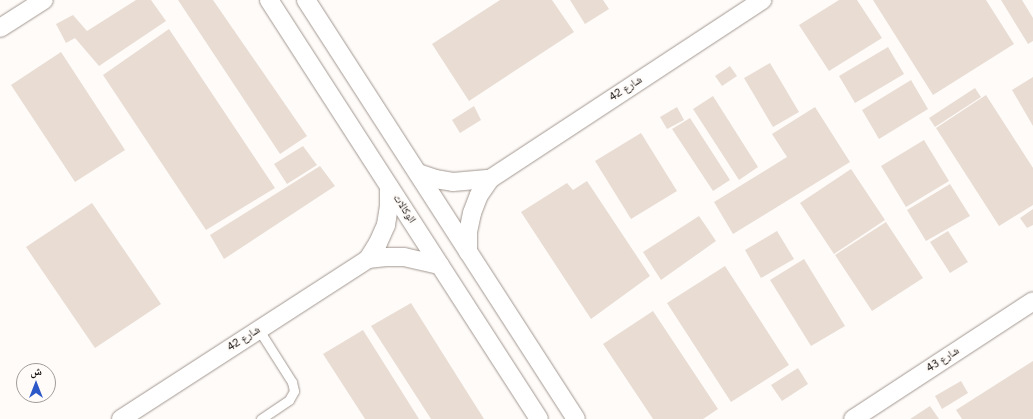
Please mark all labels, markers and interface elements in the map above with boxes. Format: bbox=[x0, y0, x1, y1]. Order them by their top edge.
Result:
street label: شارع 42 bbox=[607, 73, 645, 105]
street label: الوكالات bbox=[390, 192, 418, 226]
street label: شارع 42 bbox=[225, 323, 263, 355]
street label: شارع 43 bbox=[924, 345, 962, 375]
north arrow bbox=[16, 363, 56, 403]
text: ش bbox=[30, 365, 42, 378]

